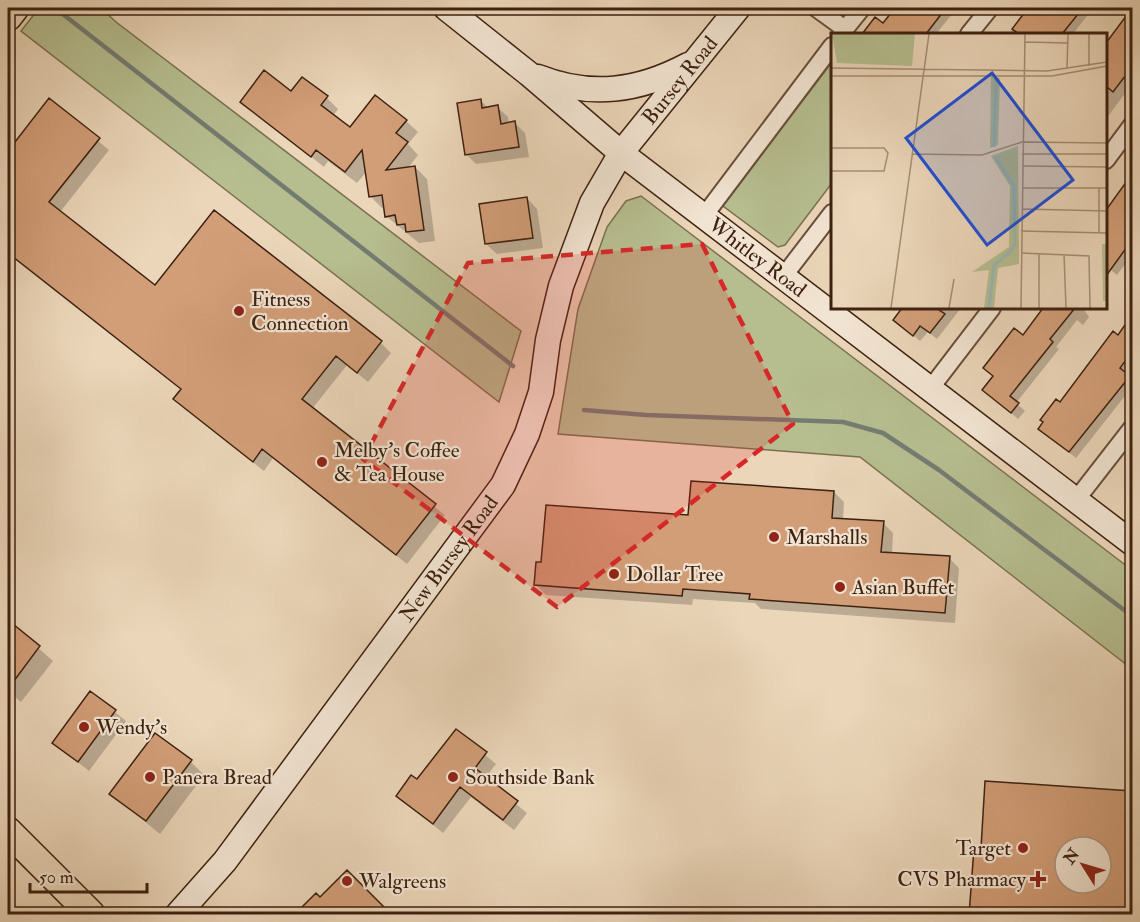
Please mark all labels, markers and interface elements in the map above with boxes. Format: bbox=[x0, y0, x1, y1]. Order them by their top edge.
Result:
street label: Bursey Road bbox=[636, 30, 724, 130]
inset map bbox=[831, 33, 1107, 309]
street label: Whitley Road bbox=[702, 210, 813, 304]
place label: Fitness Connection bbox=[251, 286, 349, 337]
marker: Fitness Connection bbox=[232, 304, 246, 318]
place label: Melby's Coffee & Tea House bbox=[334, 437, 460, 488]
marker: Melby's Coffee & Tea House bbox=[315, 455, 329, 469]
street label: New Bursey Road bbox=[393, 489, 505, 627]
place label: Marshalls bbox=[786, 524, 867, 551]
marker: Marshalls bbox=[767, 530, 781, 544]
place label: Dollar Tree bbox=[626, 561, 724, 588]
marker: Dollar Tree bbox=[607, 567, 621, 581]
place label: Asian Buffet bbox=[851, 574, 954, 601]
marker: Asian Buffet bbox=[833, 580, 847, 594]
place label: Wendy's bbox=[95, 714, 167, 741]
marker: Wendy's bbox=[77, 720, 91, 734]
place label: Panera Bread bbox=[162, 764, 273, 791]
place label: Southside Bank bbox=[465, 764, 595, 791]
marker: Panera Bread bbox=[143, 770, 157, 784]
marker: Southside Bank bbox=[446, 770, 460, 784]
place label: Target bbox=[955, 835, 1011, 862]
north arrow bbox=[1053, 835, 1113, 895]
marker: Target bbox=[1016, 841, 1030, 855]
text: N bbox=[1059, 844, 1085, 869]
scale bar bbox=[30, 856, 147, 894]
text: 50 m bbox=[39, 866, 74, 889]
place label: CVS Pharmacy bbox=[897, 866, 1027, 893]
place label: Walgreens bbox=[358, 868, 446, 895]
marker: CVS Pharmacy bbox=[1031, 872, 1045, 886]
marker: Walgreens bbox=[340, 874, 354, 888]

